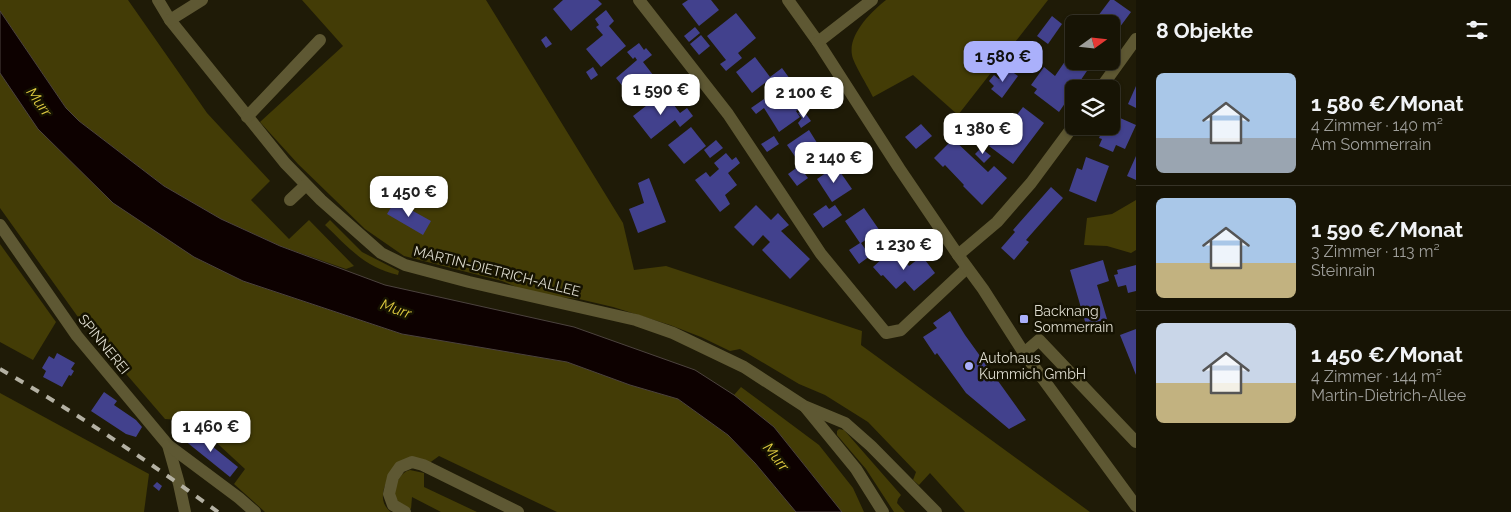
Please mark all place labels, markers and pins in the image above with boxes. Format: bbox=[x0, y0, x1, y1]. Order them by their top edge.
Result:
pin: 1 580 € bbox=[957, 41, 1049, 83]
pin: 1 590 € bbox=[615, 74, 707, 116]
pin: 2 100 € bbox=[758, 76, 850, 119]
pin: 1 380 € bbox=[937, 112, 1029, 155]
pin: 2 140 € bbox=[788, 142, 880, 184]
pin: 1 450 € bbox=[363, 176, 455, 218]
pin: 1 230 € bbox=[858, 228, 950, 271]
place label: Backnang Sommerrain bbox=[1034, 303, 1113, 335]
marker: Backnang Sommerrain bbox=[1018, 313, 1030, 325]
place label: Autohaus Kummich GmbH bbox=[979, 350, 1086, 382]
marker: Autohaus Kummich GmbH bbox=[963, 360, 975, 372]
pin: 1 460 € bbox=[165, 410, 257, 453]

